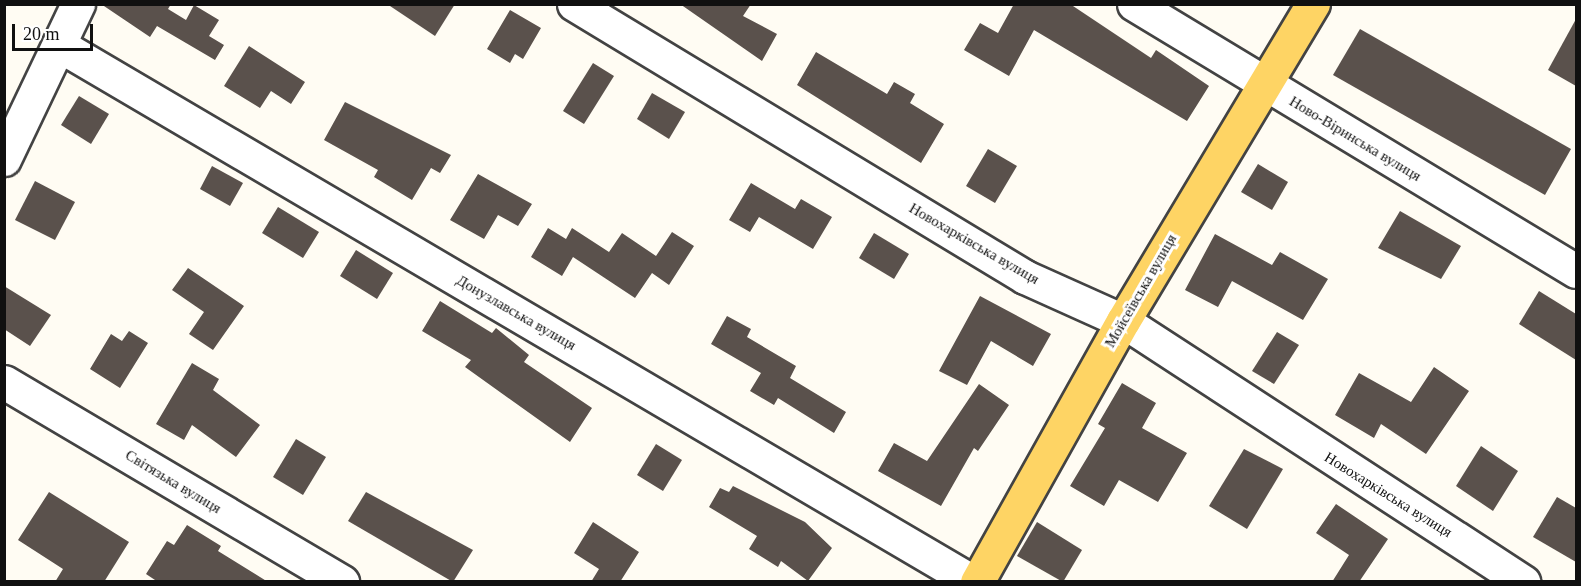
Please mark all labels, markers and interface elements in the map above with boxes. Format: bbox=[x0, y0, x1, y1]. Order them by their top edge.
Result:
scale bar bbox=[15, 12, 96, 50]
text: 20 m bbox=[23, 24, 60, 44]
street label: Ново-Віринська вулиця bbox=[1286, 93, 1424, 185]
street label: Новохарківська вулиця bbox=[906, 199, 1042, 289]
street label: Мойсеївська вулиця bbox=[1101, 231, 1181, 351]
street label: Донузлавська вулиця bbox=[453, 271, 579, 355]
street label: Світязька вулиця bbox=[122, 446, 224, 518]
street label: Новохарківська вулиця bbox=[1321, 448, 1455, 542]

